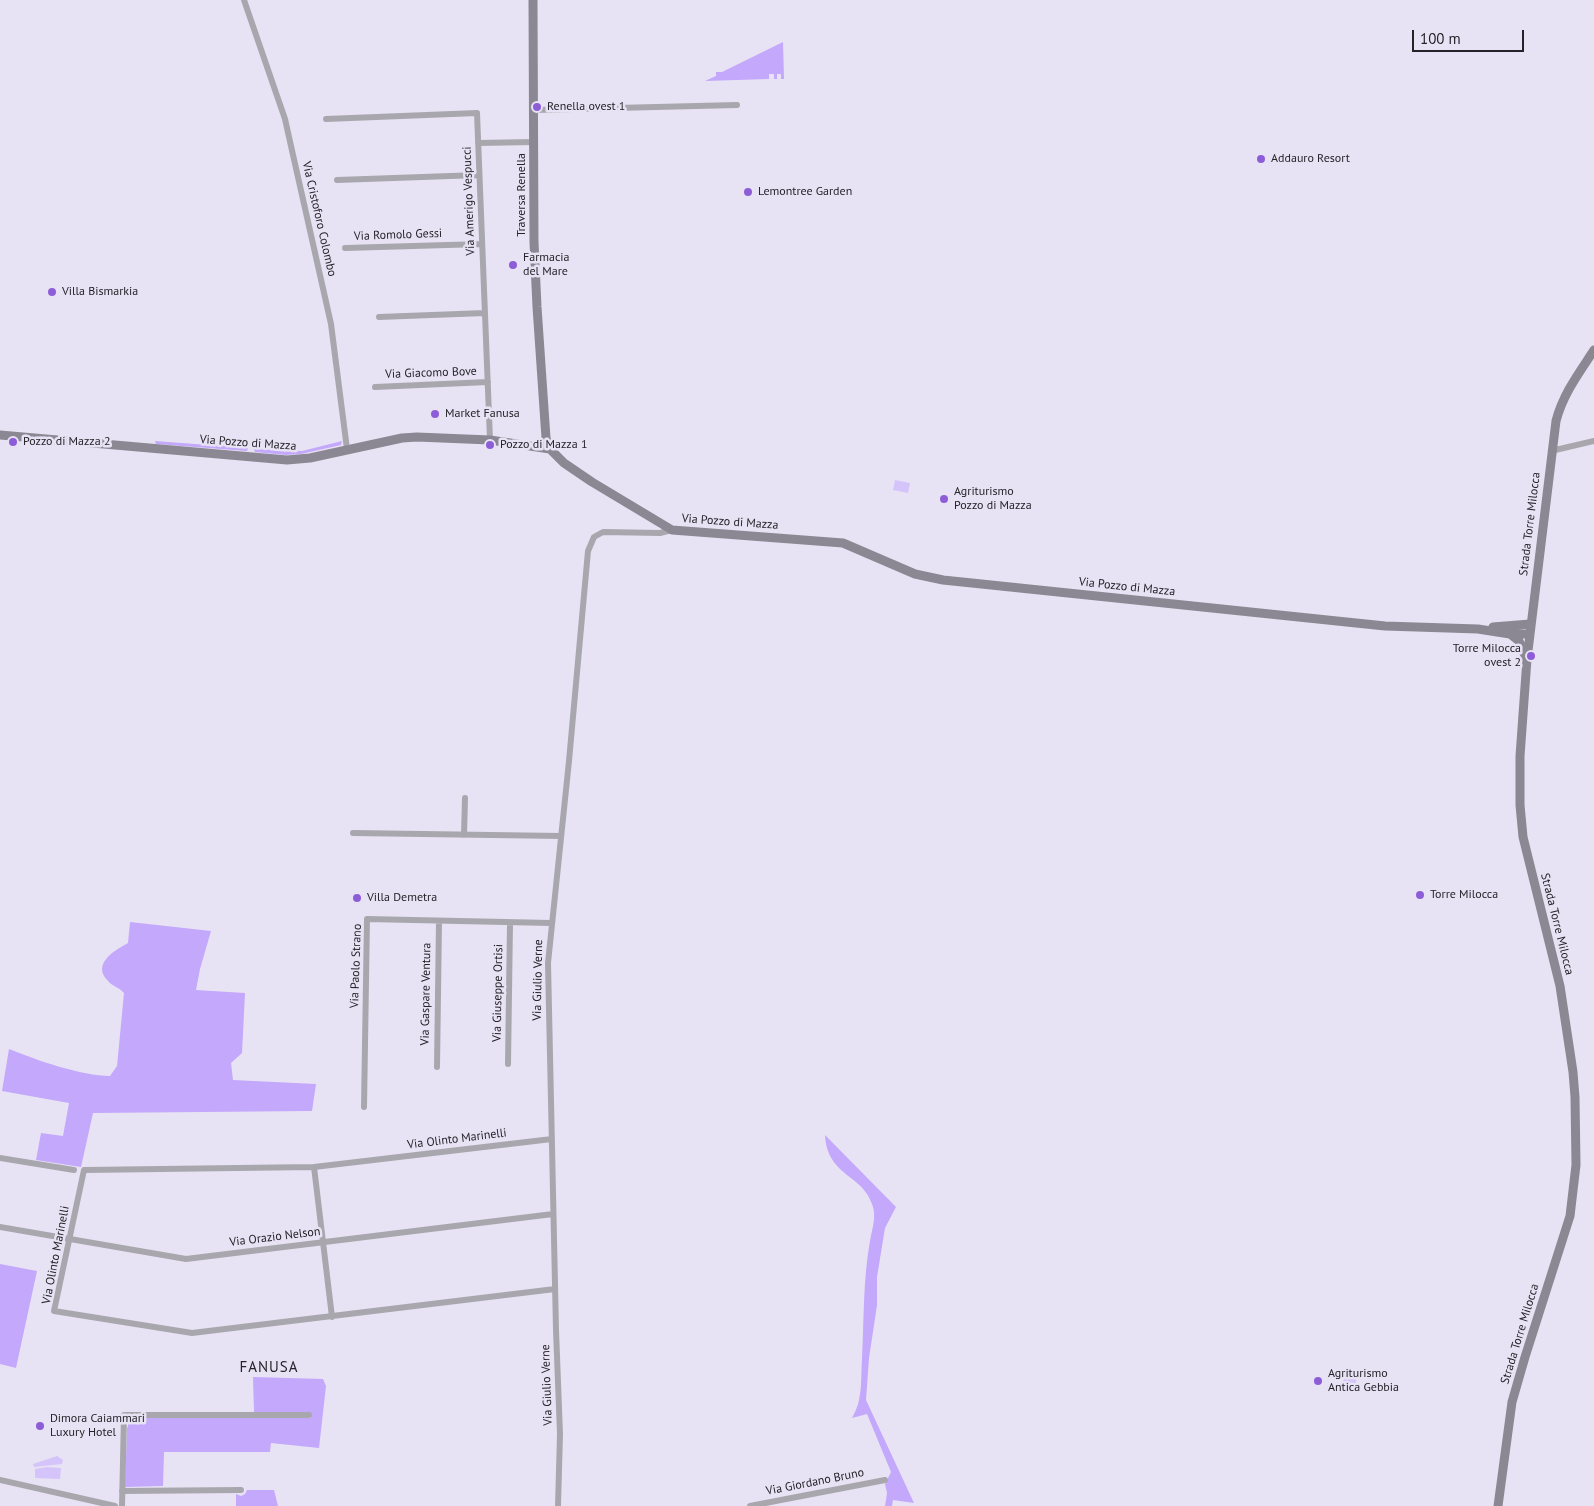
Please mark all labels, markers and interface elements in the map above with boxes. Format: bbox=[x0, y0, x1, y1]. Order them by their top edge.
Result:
scale bar bbox=[1414, 20, 1526, 52]
text: 100 m bbox=[1420, 29, 1461, 48]
place label: Renella ovest 1 bbox=[547, 100, 625, 114]
marker: Renella ovest 1 bbox=[531, 101, 543, 113]
street label: Via Amerigo Vespucci bbox=[460, 146, 478, 256]
place label: Addauro Resort bbox=[1271, 152, 1350, 166]
street label: Traversa Renella bbox=[515, 153, 529, 237]
marker: Addauro Resort bbox=[1255, 153, 1267, 165]
street label: Via Cristoforo Colombo bbox=[299, 160, 339, 278]
place label: Lemontree Garden bbox=[758, 185, 852, 199]
marker: Lemontree Garden bbox=[742, 186, 754, 198]
street label: Via Romolo Gessi bbox=[354, 226, 442, 244]
place label: Farmacia del Mare bbox=[523, 251, 570, 279]
marker: Farmacia del Mare bbox=[507, 259, 519, 271]
place label: Villa Bismarkia bbox=[62, 285, 138, 299]
marker: Villa Bismarkia bbox=[46, 286, 58, 298]
street label: Via Giacomo Bove bbox=[385, 364, 477, 382]
place label: Market Fanusa bbox=[445, 407, 520, 421]
marker: Market Fanusa bbox=[429, 408, 441, 420]
street label: Via Pozzo di Mazza bbox=[199, 432, 297, 454]
place label: Pozzo di Mazza 2 bbox=[23, 435, 110, 449]
marker: Pozzo di Mazza 2 bbox=[7, 436, 19, 448]
place label: Pozzo di Mazza 1 bbox=[500, 438, 587, 452]
marker: Pozzo di Mazza 1 bbox=[484, 439, 496, 451]
street label: Strada Torre Milocca bbox=[1517, 471, 1543, 577]
place label: Agriturismo Pozzo di Mazza bbox=[954, 485, 1032, 513]
marker: Agriturismo Pozzo di Mazza bbox=[938, 493, 950, 505]
street label: Via Pozzo di Mazza bbox=[681, 511, 779, 533]
street label: Via Pozzo di Mazza bbox=[1078, 575, 1176, 599]
place label: Torre Milocca ovest 2 bbox=[1453, 642, 1521, 670]
marker: Torre Milocca ovest 2 bbox=[1525, 650, 1537, 662]
street label: Strada Torre Milocca bbox=[1537, 872, 1577, 976]
place label: Torre Milocca bbox=[1430, 888, 1498, 902]
marker: Torre Milocca bbox=[1414, 889, 1426, 901]
place label: Villa Demetra bbox=[367, 891, 437, 905]
marker: Villa Demetra bbox=[351, 892, 363, 904]
street label: Via Paolo Strano bbox=[347, 924, 365, 1008]
street label: Via Giulio Verne bbox=[530, 939, 546, 1021]
street label: Via Gaspare Ventura bbox=[418, 943, 434, 1045]
street label: Via Giuseppe Ortisi bbox=[490, 944, 506, 1042]
street label: Via Olinto Marinelli bbox=[407, 1126, 507, 1152]
street label: Via Olinto Marinelli bbox=[39, 1205, 73, 1305]
street label: Via Orazio Nelson bbox=[229, 1224, 321, 1250]
street label: Strada Torre Milocca bbox=[1498, 1282, 1542, 1386]
street label: Via Giulio Verne bbox=[538, 1344, 556, 1426]
district label: FANUSA bbox=[239, 1359, 299, 1377]
place label: Agriturismo Antica Gebbia bbox=[1328, 1367, 1399, 1395]
marker: Agriturismo Antica Gebbia bbox=[1312, 1375, 1324, 1387]
place label: Dimora Caiammari Luxury Hotel bbox=[50, 1412, 145, 1440]
marker: Dimora Caiammari Luxury Hotel bbox=[34, 1420, 46, 1432]
street label: Via Giordano Bruno bbox=[765, 1465, 865, 1499]

